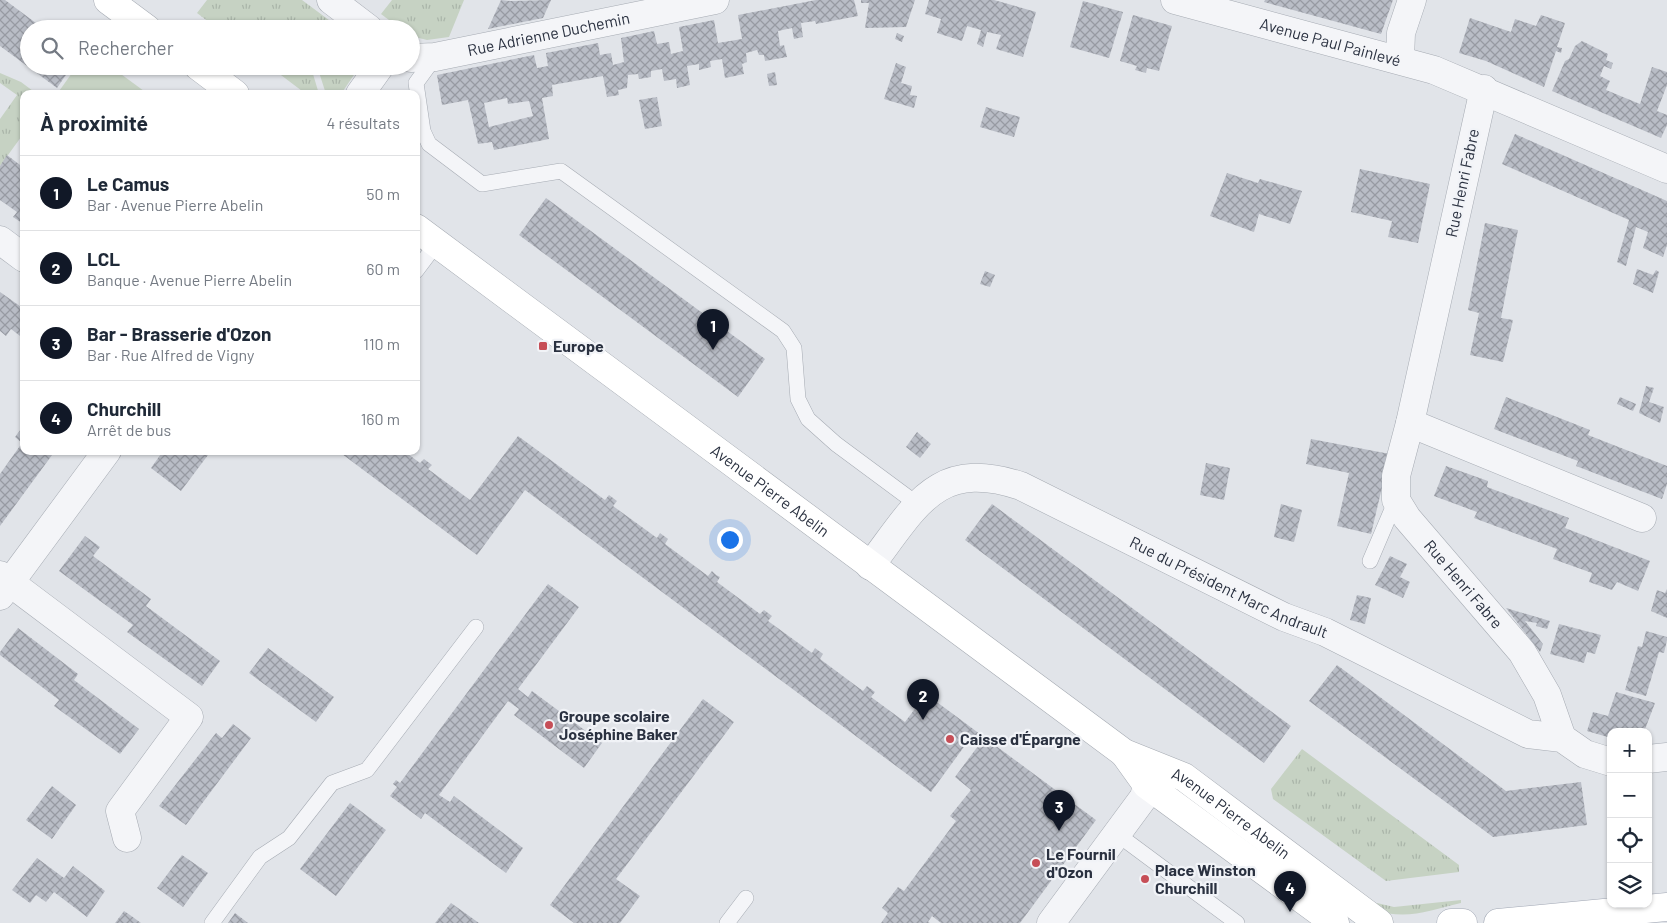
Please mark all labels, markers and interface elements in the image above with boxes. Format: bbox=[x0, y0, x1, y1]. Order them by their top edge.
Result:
street label: Rue Adrienne Duchemin bbox=[466, 8, 631, 59]
street label: Avenue Paul Painlevé bbox=[1258, 13, 1403, 70]
search box bbox=[20, 20, 420, 75]
icon: search bbox=[38, 34, 66, 62]
text: Rechercher bbox=[78, 36, 174, 59]
text: À proximité bbox=[40, 110, 148, 135]
text: 4 résultats bbox=[326, 113, 400, 132]
street label: Rue Henri Fabre bbox=[1441, 127, 1482, 239]
text: Le Camus bbox=[87, 172, 169, 195]
text: 1 bbox=[53, 184, 59, 203]
text: 50 m bbox=[366, 184, 400, 203]
text: Bar · Avenue Pierre Abelin bbox=[87, 195, 263, 214]
text: LCL bbox=[87, 247, 120, 270]
text: 2 bbox=[52, 259, 60, 278]
text: 60 m bbox=[366, 259, 400, 278]
text: Banque · Avenue Pierre Abelin bbox=[87, 270, 292, 289]
pin: 1 bbox=[697, 309, 729, 350]
text: Bar - Brasserie d'Ozon bbox=[87, 322, 271, 345]
text: 3 bbox=[52, 334, 60, 353]
text: 110 m bbox=[363, 334, 400, 353]
place label: Europe bbox=[553, 336, 604, 355]
marker: Europe bbox=[537, 340, 549, 352]
text: Bar · Rue Alfred de Vigny bbox=[87, 345, 254, 364]
text: Churchill bbox=[87, 397, 161, 420]
text: 4 bbox=[51, 409, 61, 428]
text: 160 m bbox=[361, 409, 400, 428]
text: Arrêt de bus bbox=[87, 420, 171, 439]
street label: Avenue Pierre Abelin bbox=[708, 440, 834, 540]
your location bbox=[717, 527, 743, 553]
street label: Rue du Président Marc Andrault bbox=[1127, 532, 1331, 641]
street label: Rue Henri Fabre bbox=[1421, 536, 1507, 632]
pin: 2 bbox=[907, 679, 939, 720]
place label: Groupe scolaire Joséphine Baker bbox=[559, 706, 678, 743]
marker: Groupe scolaire Joséphine Baker bbox=[543, 719, 555, 731]
map controls bbox=[1607, 728, 1652, 908]
button: + bbox=[1607, 728, 1652, 773]
place label: Caisse d'Épargne bbox=[960, 729, 1081, 748]
marker: Caisse d'Épargne bbox=[944, 733, 956, 745]
street label: Avenue Pierre Abelin bbox=[1169, 763, 1294, 862]
button: − bbox=[1607, 773, 1652, 818]
pin: 3 bbox=[1043, 790, 1075, 831]
button: locate bbox=[1607, 818, 1652, 863]
place label: Le Fournil d'Ozon bbox=[1046, 844, 1116, 881]
marker: Le Fournil d'Ozon bbox=[1030, 857, 1042, 869]
place label: Place Winston Churchill bbox=[1155, 860, 1256, 897]
button: layers bbox=[1607, 863, 1652, 908]
pin: 4 bbox=[1274, 871, 1306, 912]
marker: Place Winston Churchill bbox=[1139, 873, 1151, 885]

